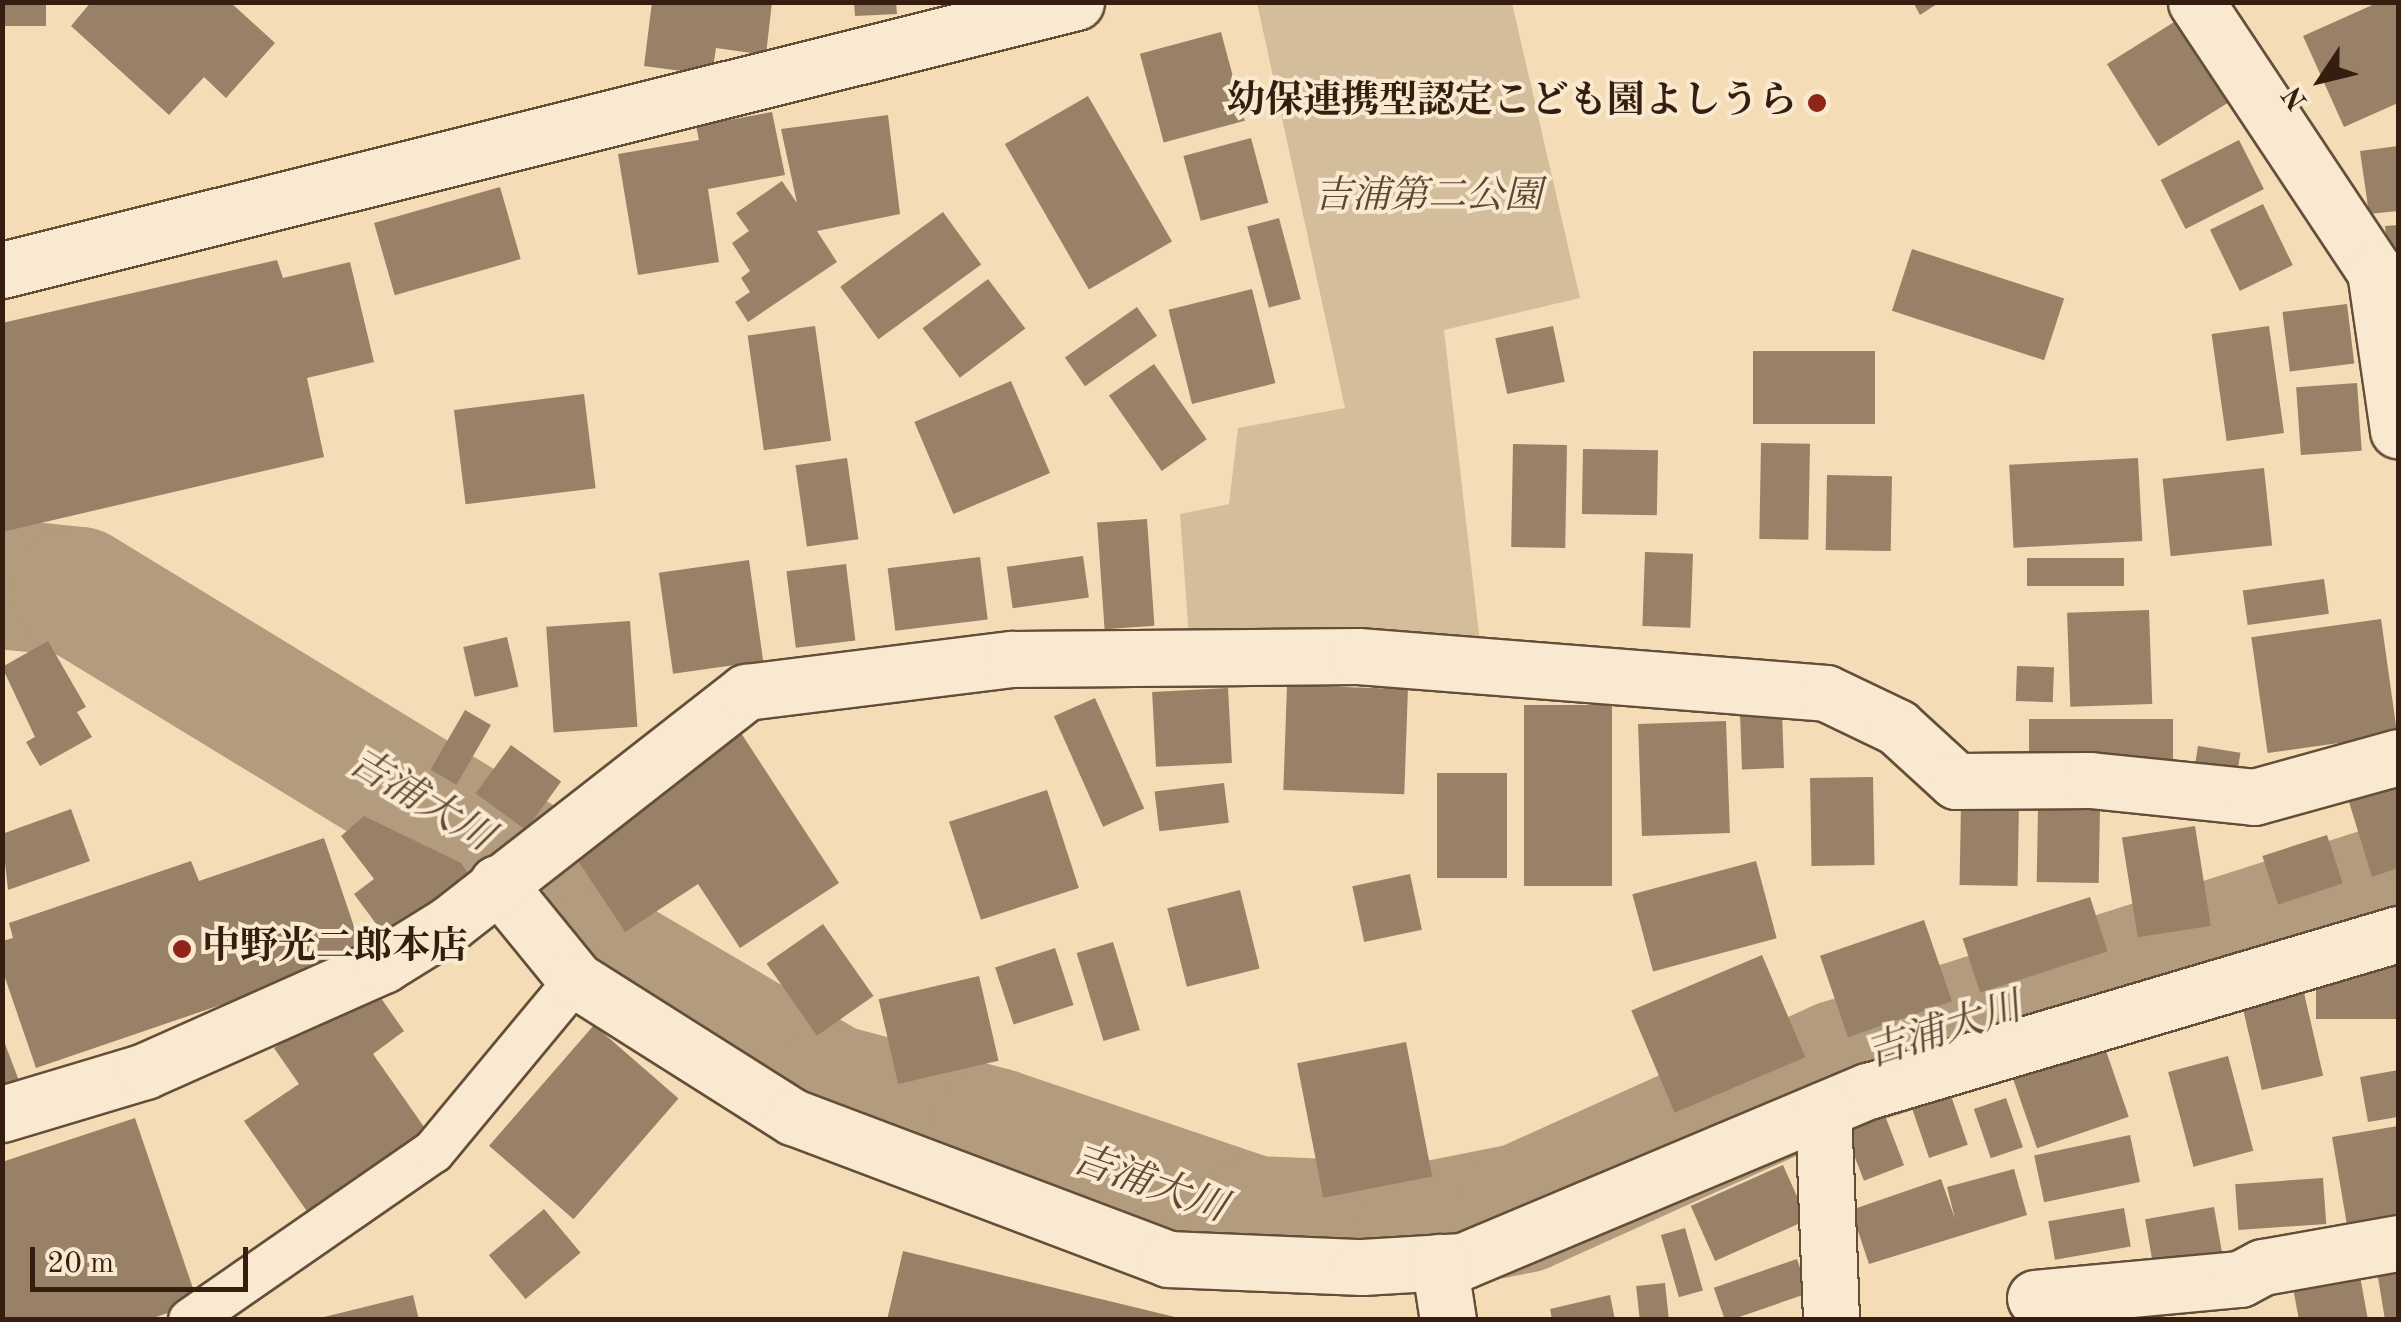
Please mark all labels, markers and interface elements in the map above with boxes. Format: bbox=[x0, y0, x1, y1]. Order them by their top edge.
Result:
north arrow bbox=[2271, 30, 2371, 130]
place label: 幼保連携型認定こども園よしうら bbox=[1227, 80, 1797, 126]
text: N bbox=[2279, 80, 2314, 114]
marker: 幼保連携型認定こども園よしうら bbox=[1806, 92, 1828, 114]
park label: 吉浦第二公園 bbox=[1314, 175, 1542, 221]
water label: 吉浦大川 bbox=[339, 739, 501, 863]
place label: 中野光二郎本店 bbox=[202, 926, 468, 972]
marker: 中野光二郎本店 bbox=[171, 938, 193, 960]
water label: 吉浦大川 bbox=[1860, 984, 2028, 1080]
water label: 吉浦大川 bbox=[1066, 1136, 1232, 1234]
scale bar bbox=[35, 1227, 252, 1289]
text: 20 m bbox=[47, 1249, 114, 1279]

